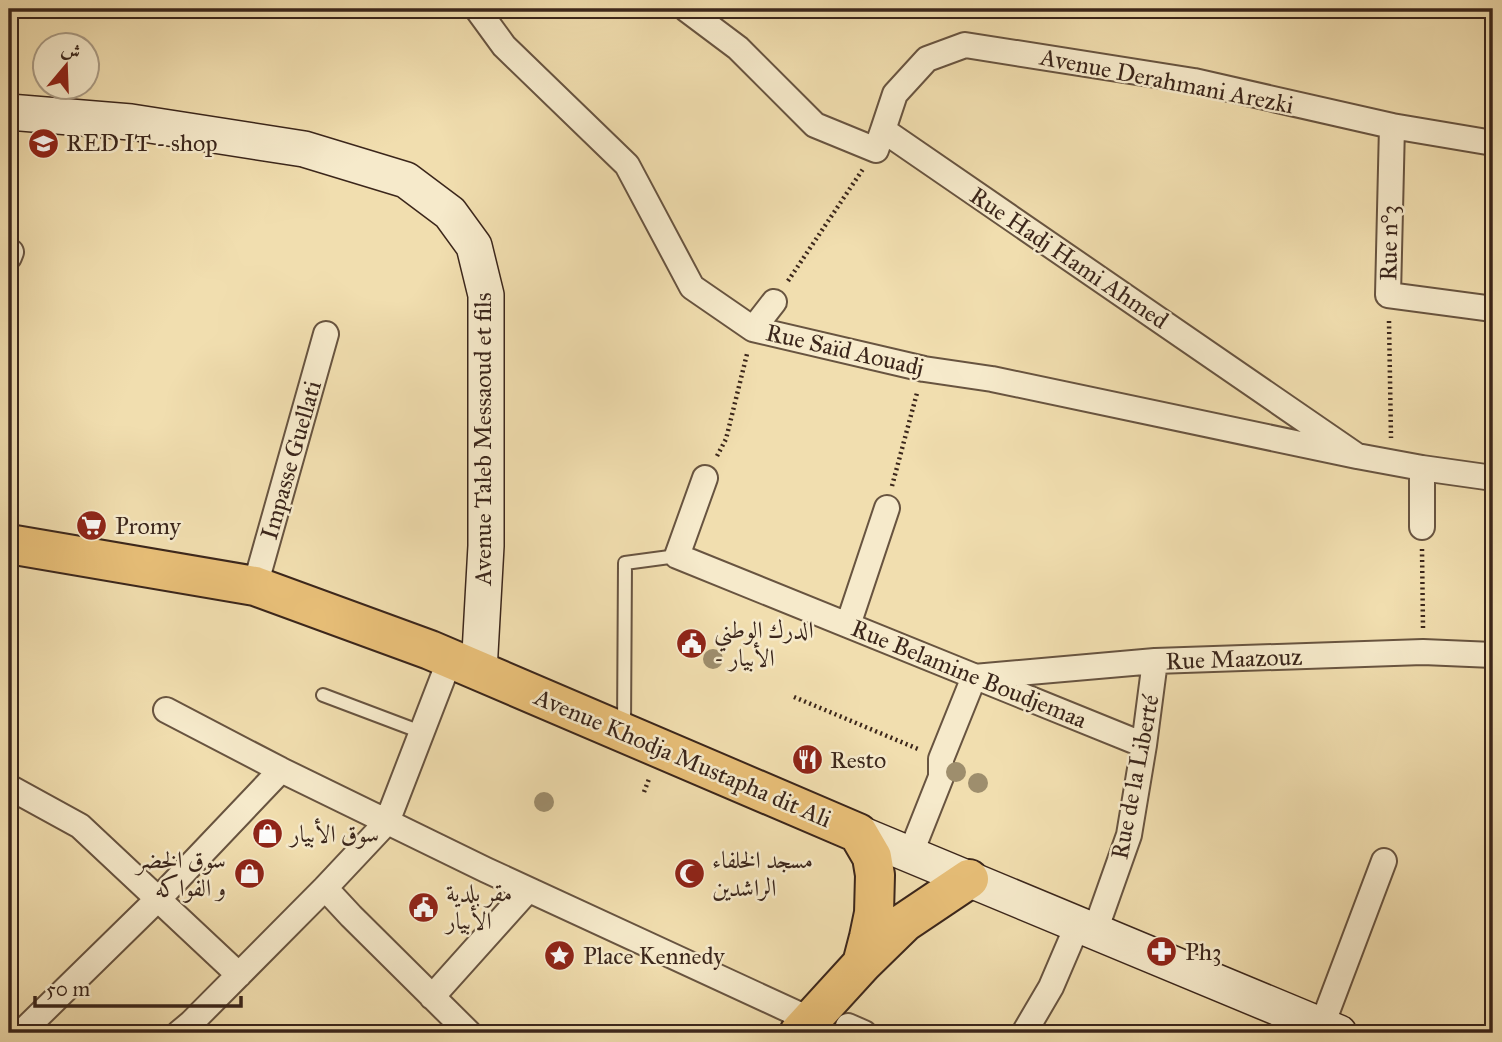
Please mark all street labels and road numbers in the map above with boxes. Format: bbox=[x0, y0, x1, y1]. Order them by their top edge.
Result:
street label: Avenue Derahmani Arezki bbox=[1037, 42, 1297, 120]
street label: Rue Hadj Hami Ahmed bbox=[964, 180, 1174, 336]
street label: Rue n°3 bbox=[1373, 205, 1405, 281]
street label: Avenue Taleb Messaoud et fils bbox=[468, 293, 498, 586]
street label: Rue Saïd Aouadj bbox=[763, 317, 927, 383]
street label: Impasse Guellati bbox=[254, 377, 328, 543]
street label: Rue Belamine Boudjemaa bbox=[847, 613, 1092, 735]
street label: Rue Maazouz bbox=[1165, 642, 1303, 676]
street label: Avenue Khodja Mustapha dit Ali bbox=[529, 681, 836, 834]
street label: Rue de la Liberté bbox=[1104, 692, 1166, 862]

